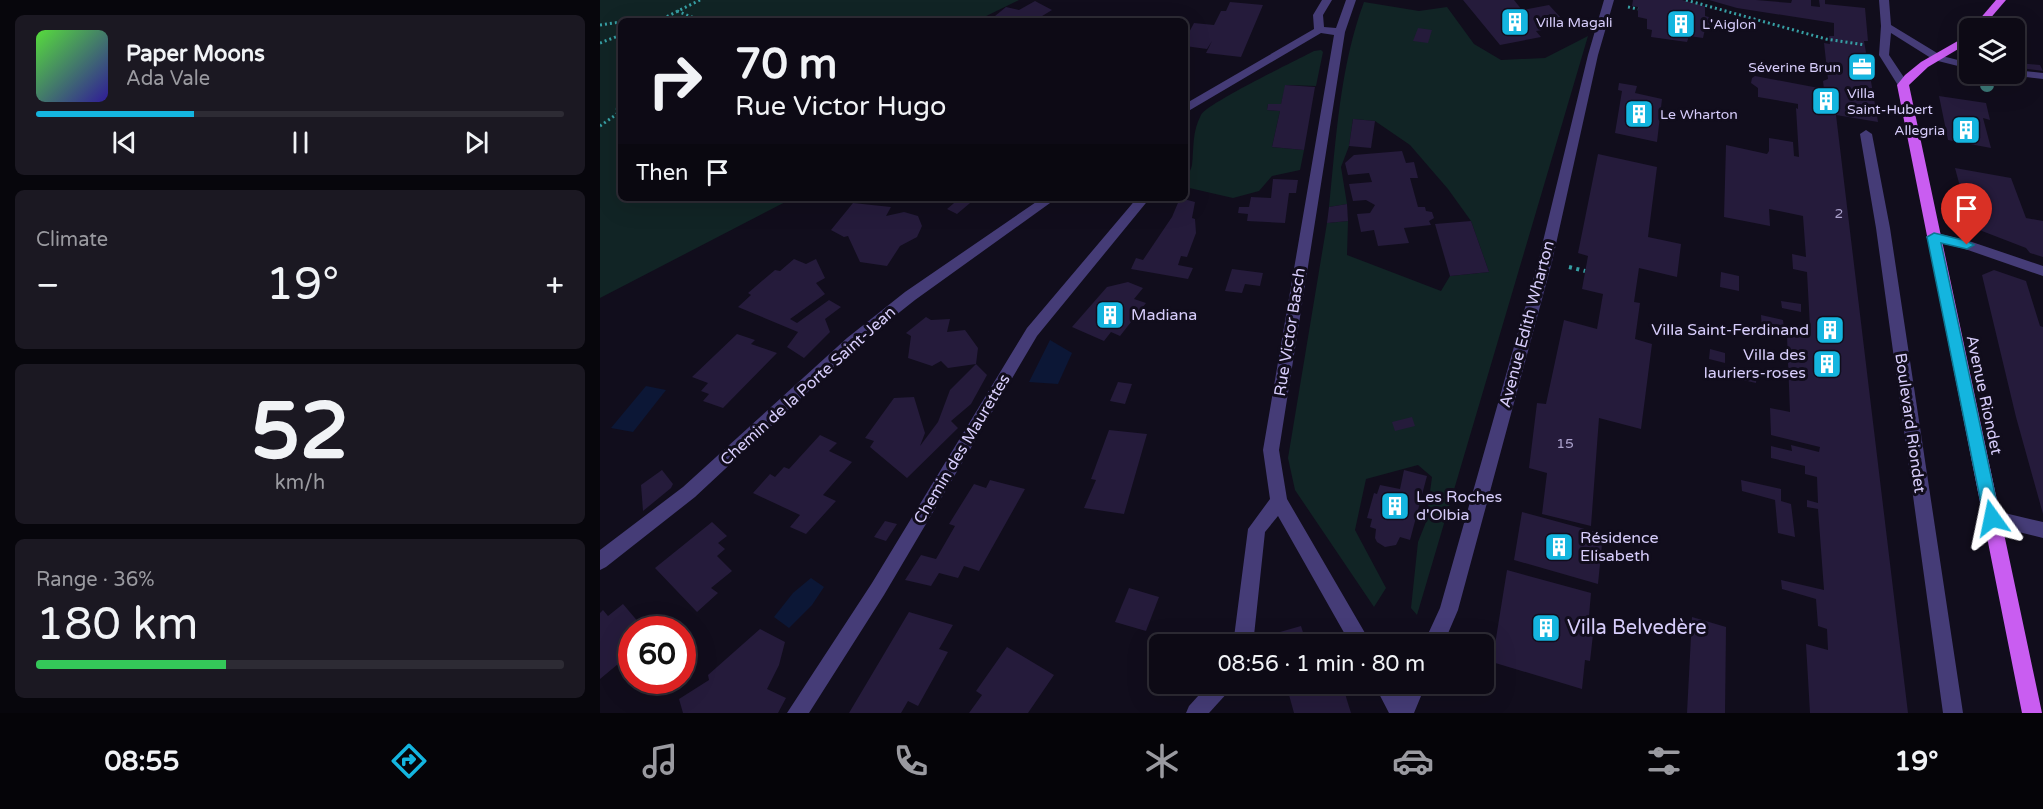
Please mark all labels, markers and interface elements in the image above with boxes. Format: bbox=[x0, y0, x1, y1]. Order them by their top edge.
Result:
building icon: Villa Magali bbox=[1499, 6, 1531, 38]
building icon: L'Aiglon bbox=[1665, 8, 1697, 40]
place label: Villa Magali bbox=[1536, 14, 1613, 31]
place label: L'Aiglon bbox=[1702, 16, 1756, 33]
map controls bbox=[1959, 18, 2025, 84]
button: layers bbox=[1959, 18, 2025, 84]
text: 70 m bbox=[735, 39, 837, 90]
text: Paper Moons bbox=[126, 41, 265, 67]
icon: right bbox=[636, 42, 714, 120]
office icon: Séverine Brun bbox=[1846, 51, 1878, 83]
place label: Séverine Brun bbox=[1748, 59, 1841, 76]
text: Ada Vale bbox=[126, 67, 210, 91]
building icon: Villa Saint-Hubert bbox=[1810, 85, 1842, 117]
place label: Villa Saint-Hubert bbox=[1847, 85, 1933, 118]
text: Rue Victor Hugo bbox=[735, 90, 946, 123]
building icon: Le Wharton bbox=[1623, 98, 1655, 130]
place label: Le Wharton bbox=[1660, 106, 1738, 123]
building icon: Allegria bbox=[1950, 114, 1982, 146]
place label: Allegria bbox=[1894, 122, 1945, 139]
icon: previous bbox=[108, 126, 141, 159]
icon: pause bbox=[284, 126, 317, 159]
icon: next bbox=[460, 126, 493, 159]
icon: arrive bbox=[701, 156, 734, 189]
text: Then bbox=[636, 160, 689, 186]
pin bbox=[1941, 183, 1992, 245]
icon: arrive bbox=[1950, 192, 1983, 225]
house number: 2 bbox=[1835, 205, 1843, 222]
text: Climate bbox=[36, 228, 108, 252]
street label: Avenue Edith Wharton bbox=[1495, 238, 1559, 410]
text: 19° bbox=[266, 258, 339, 312]
text: − bbox=[36, 266, 60, 305]
text: + bbox=[545, 266, 564, 305]
street label: Rue Victor Basch bbox=[1270, 266, 1310, 398]
building icon: Madiana bbox=[1094, 299, 1126, 331]
street label: Chemin de la Porte Saint-Jean bbox=[716, 302, 900, 470]
place label: Madiana bbox=[1131, 305, 1197, 325]
building icon: Villa Saint-Ferdinand bbox=[1814, 314, 1846, 346]
place label: Villa Saint-Ferdinand bbox=[1651, 320, 1809, 340]
street label: Avenue Riondet bbox=[1962, 333, 2006, 457]
place label: Villa des lauriers-roses bbox=[1704, 345, 1806, 383]
building icon: Villa des lauriers-roses bbox=[1811, 348, 1843, 380]
street label: Boulevard Riondet bbox=[1890, 352, 1930, 494]
street label: Chemin des Maurettes bbox=[909, 370, 1015, 528]
text: 52 bbox=[251, 385, 349, 479]
house number: 15 bbox=[1556, 435, 1574, 452]
text: km/h bbox=[275, 471, 325, 495]
position arrow bbox=[1960, 486, 2024, 550]
place label: Les Roches d'Olbia bbox=[1416, 487, 1502, 525]
building icon: Les Roches d'Olbia bbox=[1379, 490, 1411, 522]
place label: Résidence Elisabeth bbox=[1580, 528, 1659, 566]
building icon: Résidence Elisabeth bbox=[1543, 531, 1575, 563]
text: Range · 36% bbox=[36, 568, 155, 592]
text: 180 km bbox=[36, 598, 198, 652]
building icon: Villa Belvedère bbox=[1530, 612, 1562, 644]
speed limit sign: 60 bbox=[618, 616, 696, 694]
place label: Villa Belvedère bbox=[1567, 616, 1707, 640]
text: 08:56 · 1 min · 80 m bbox=[1218, 651, 1425, 677]
icon: directions bbox=[388, 740, 430, 782]
icon: music bbox=[639, 740, 681, 782]
icon: phone bbox=[890, 740, 932, 782]
icon: climate bbox=[1141, 740, 1183, 782]
icon: car bbox=[1392, 740, 1434, 782]
icon: filters bbox=[1643, 740, 1685, 782]
text: 08:55 bbox=[105, 745, 179, 778]
text: 19° bbox=[1894, 745, 1938, 778]

